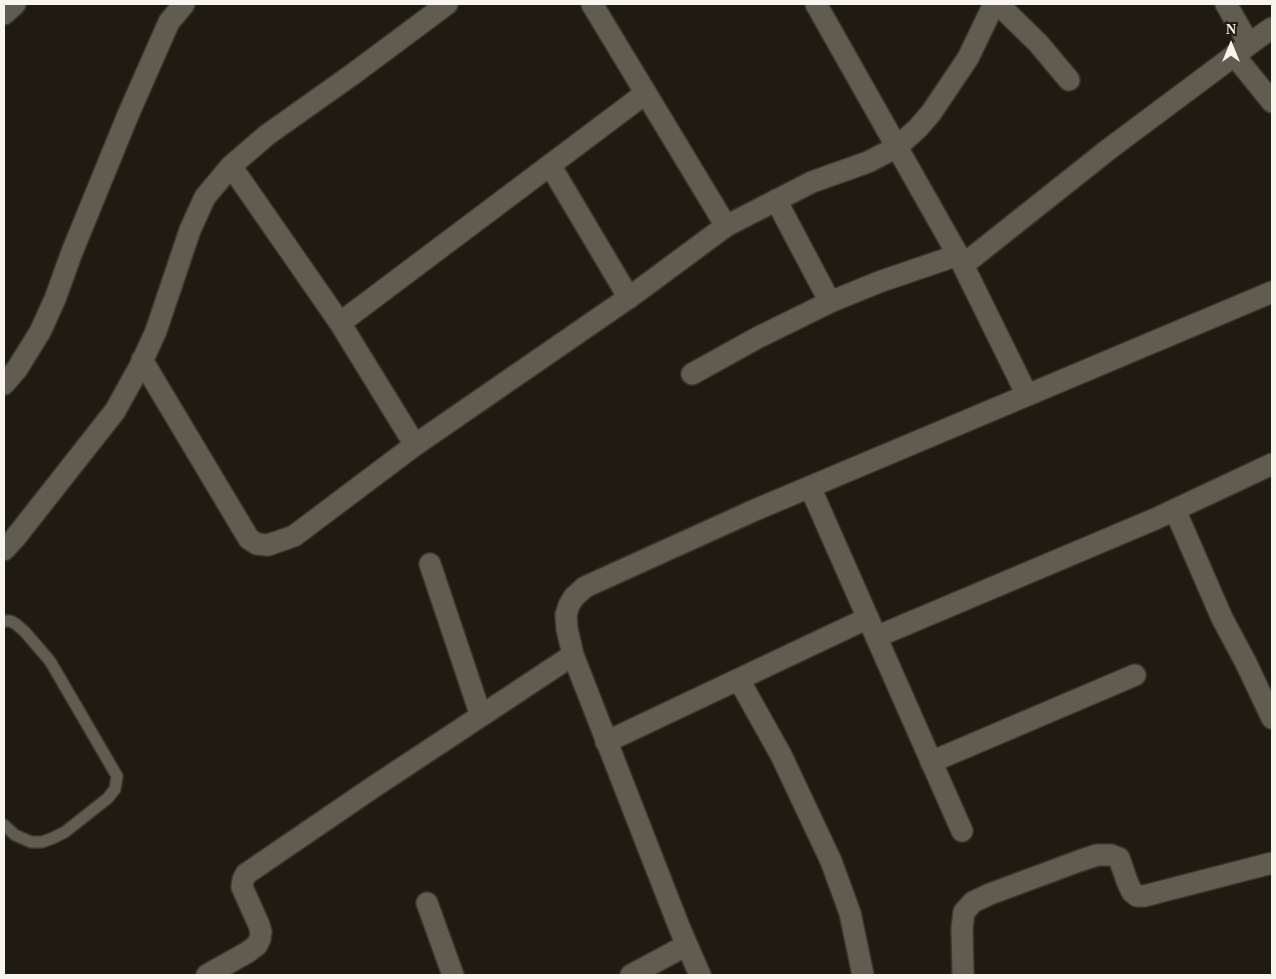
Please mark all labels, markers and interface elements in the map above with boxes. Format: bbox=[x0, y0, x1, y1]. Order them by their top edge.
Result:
north arrow bbox=[1206, 20, 1256, 70]
text: N bbox=[1226, 22, 1236, 37]

